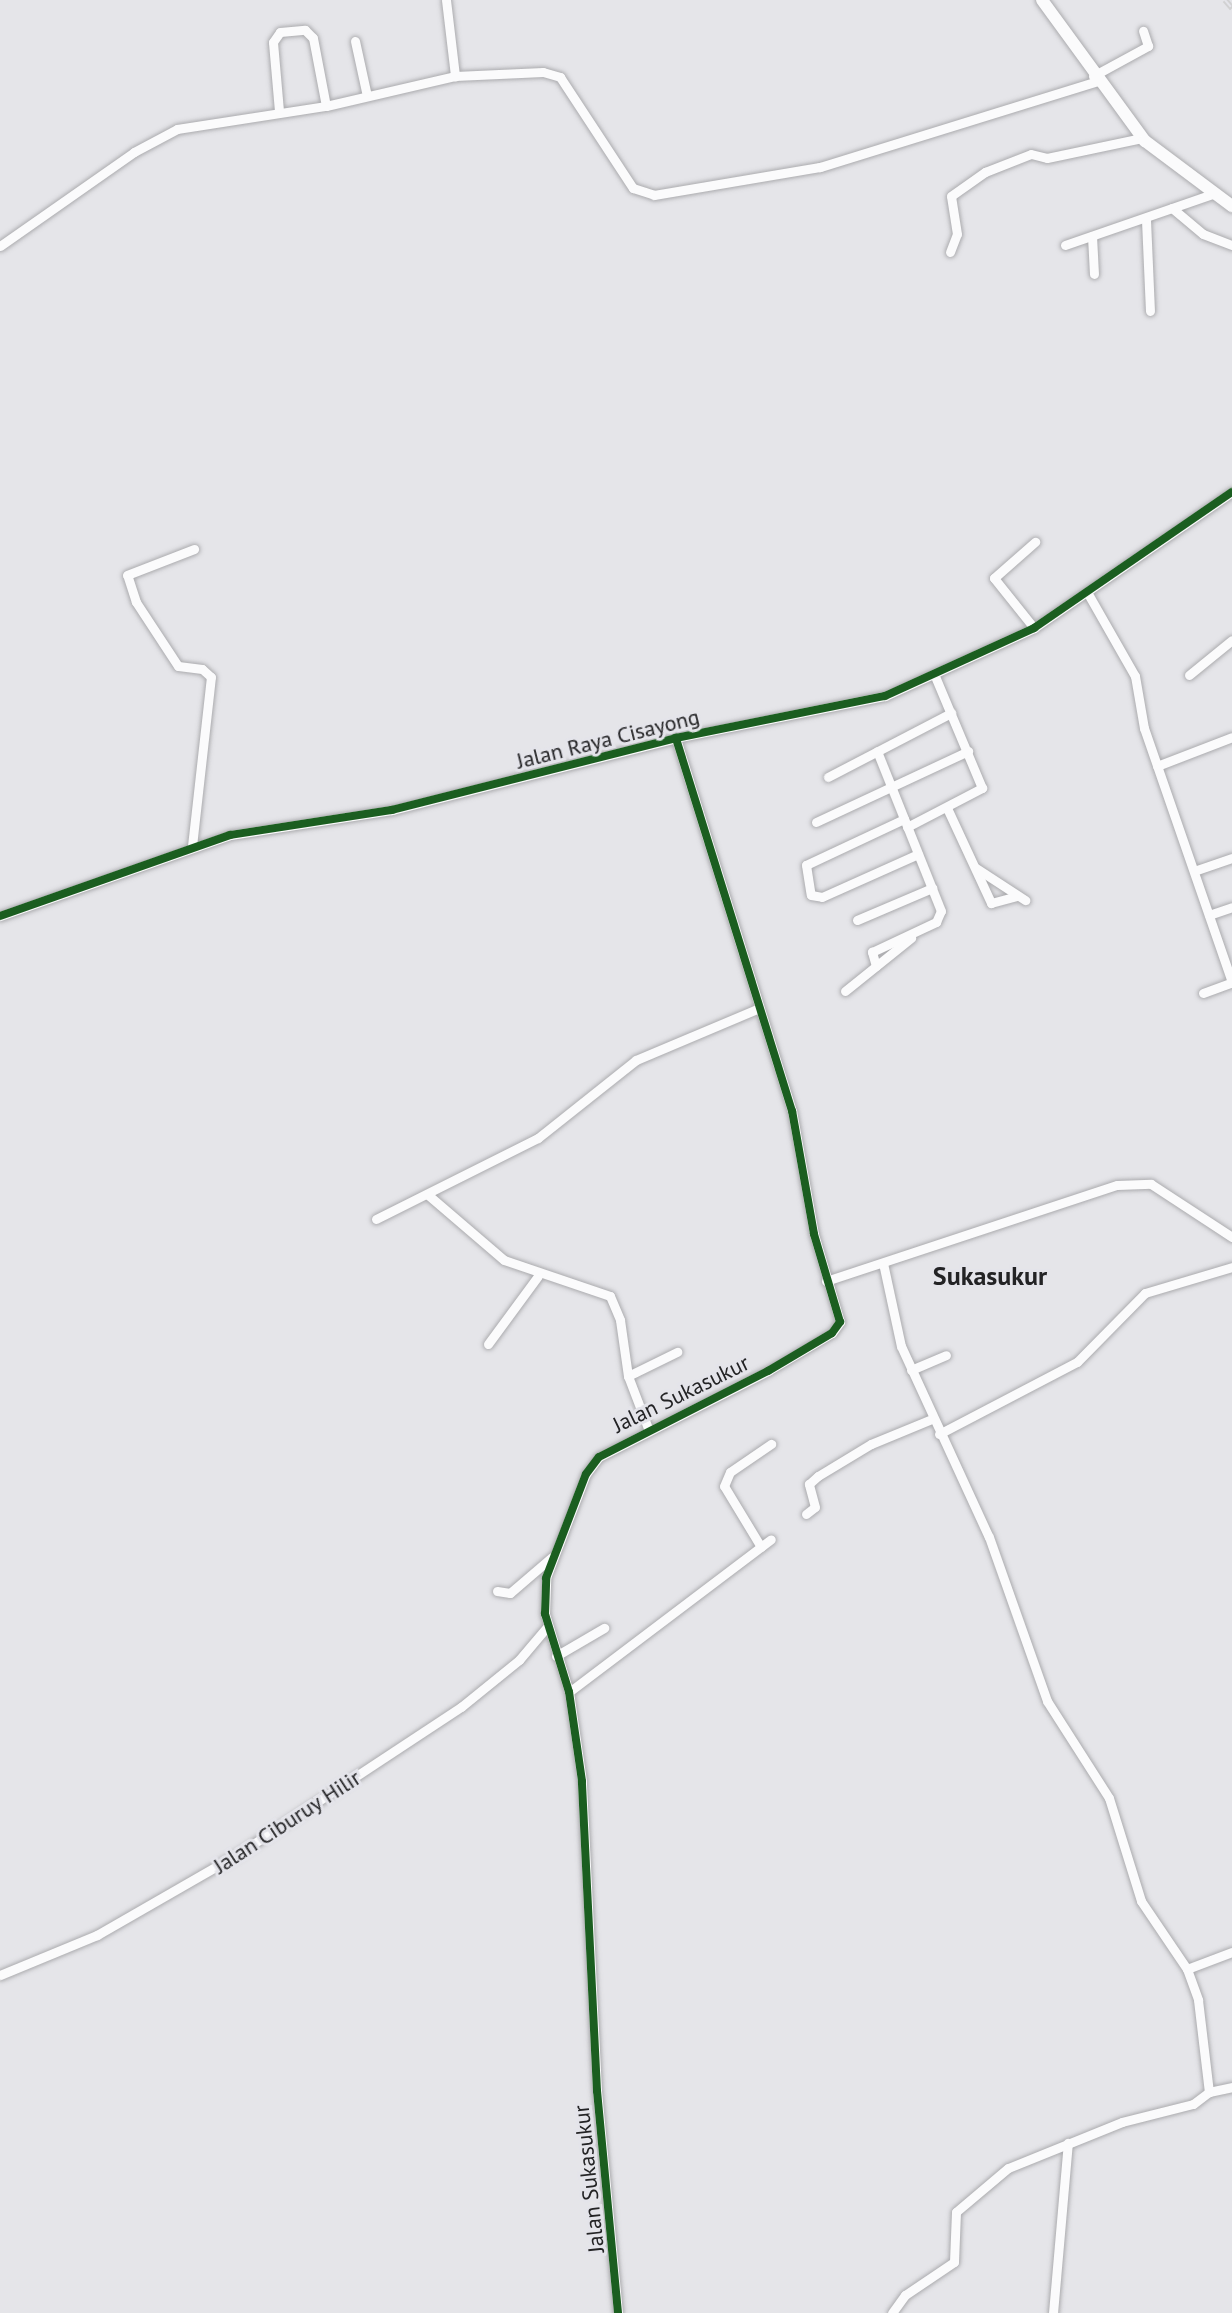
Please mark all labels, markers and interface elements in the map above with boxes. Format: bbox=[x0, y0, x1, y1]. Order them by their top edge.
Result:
street label: Jalan Raya Cisayong bbox=[514, 703, 702, 775]
district label: Sukasukur bbox=[933, 1260, 1047, 1292]
street label: Jalan Sukasukur bbox=[608, 1350, 754, 1438]
street label: Jalan Ciburuy Hilir bbox=[208, 1764, 366, 1880]
street label: Jalan Sukasukur bbox=[568, 2104, 610, 2254]

